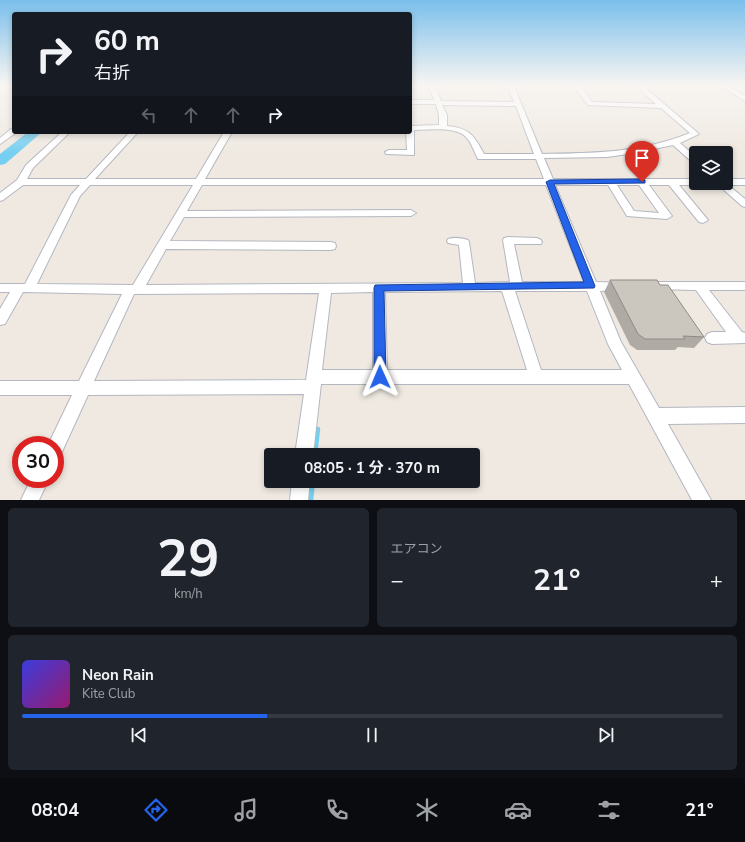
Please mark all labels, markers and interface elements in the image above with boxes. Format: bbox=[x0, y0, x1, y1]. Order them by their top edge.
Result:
text: 60 m bbox=[94, 22, 160, 60]
icon: right bbox=[28, 28, 80, 80]
text: 右折 bbox=[94, 61, 130, 85]
icon: left bbox=[138, 104, 160, 126]
icon: ahead bbox=[180, 104, 202, 126]
icon: ahead bbox=[222, 104, 244, 126]
icon: right bbox=[264, 104, 286, 126]
pin bbox=[625, 141, 659, 182]
map controls bbox=[689, 146, 733, 190]
button: layers bbox=[689, 146, 733, 190]
icon: arrive bbox=[631, 147, 653, 169]
position arrow bbox=[359, 356, 401, 398]
speed limit sign: 30 bbox=[12, 436, 64, 488]
text: 08:05 · 1 分 · 370 m bbox=[304, 458, 440, 478]
text: 29 bbox=[157, 523, 219, 594]
text: エアコン bbox=[391, 540, 443, 558]
text: 21° bbox=[533, 560, 580, 601]
text: − bbox=[391, 566, 404, 596]
text: + bbox=[710, 566, 723, 596]
text: km/h bbox=[174, 585, 203, 603]
text: Neon Rain bbox=[82, 665, 154, 685]
text: Kite Club bbox=[82, 685, 135, 703]
icon: previous bbox=[128, 724, 150, 746]
icon: pause bbox=[361, 724, 383, 746]
icon: next bbox=[595, 724, 617, 746]
icon: directions bbox=[142, 796, 170, 824]
icon: music bbox=[232, 796, 260, 824]
icon: phone bbox=[323, 796, 351, 824]
icon: climate bbox=[413, 796, 441, 824]
icon: car bbox=[504, 796, 532, 824]
icon: filters bbox=[595, 796, 623, 824]
text: 08:04 bbox=[31, 798, 79, 822]
text: 21° bbox=[685, 798, 714, 822]

